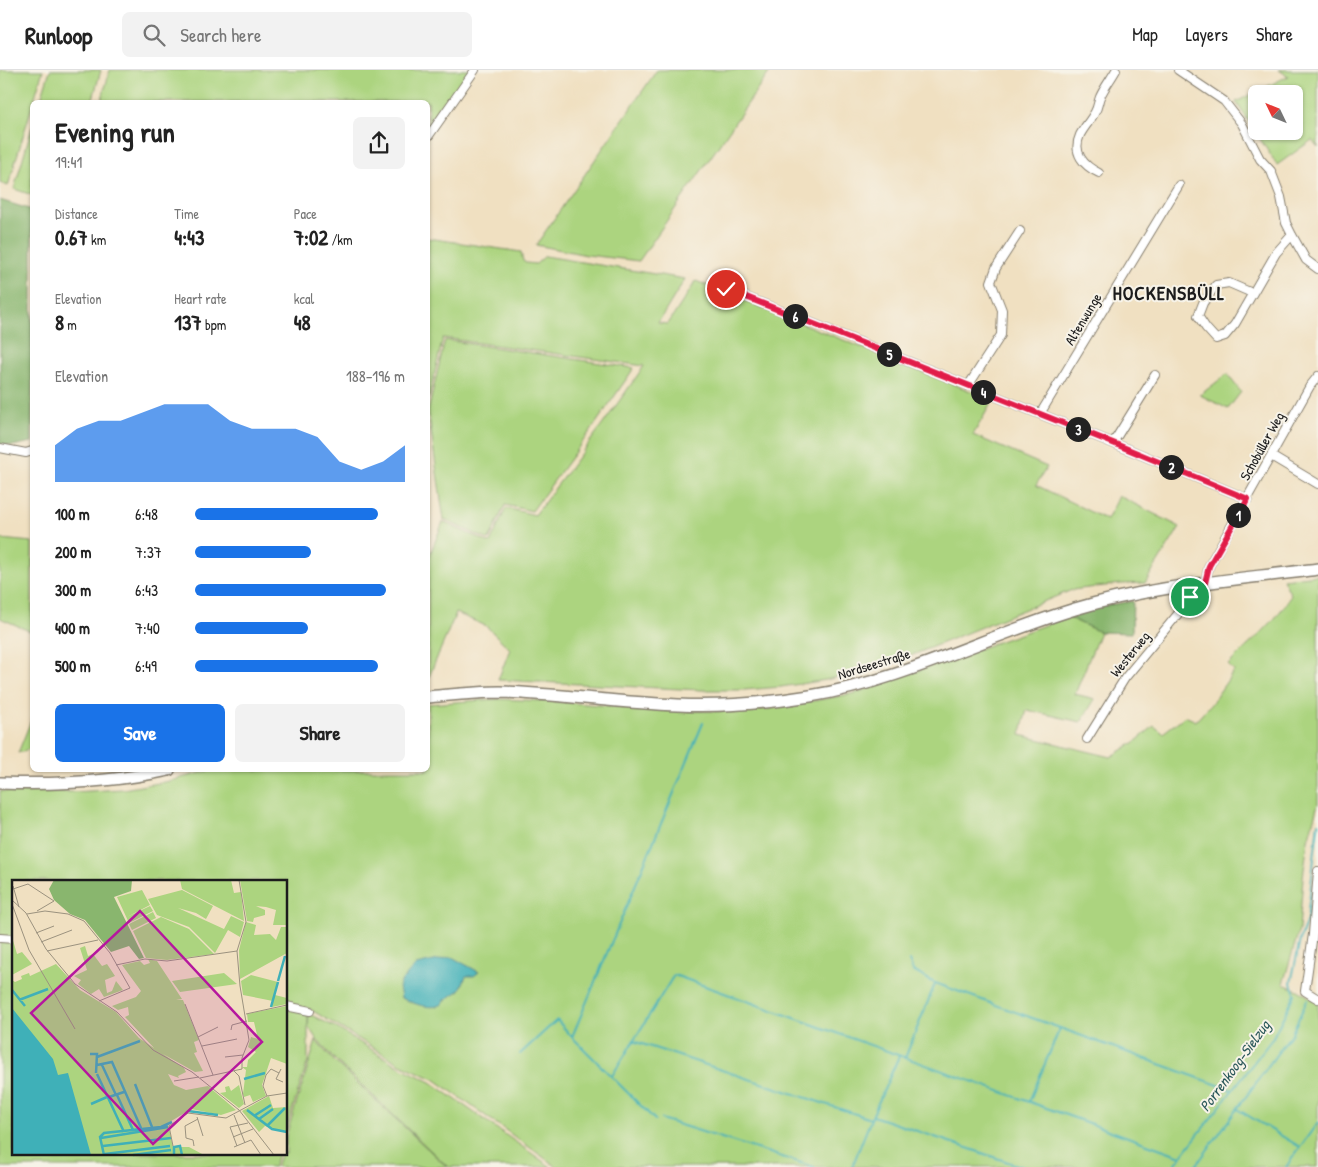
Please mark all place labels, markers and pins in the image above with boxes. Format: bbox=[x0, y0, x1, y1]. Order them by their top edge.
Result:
pin bbox=[705, 268, 747, 310]
pin: 6 bbox=[782, 304, 808, 328]
pin: 5 bbox=[876, 342, 902, 366]
pin: 4 bbox=[970, 380, 996, 404]
pin: 3 bbox=[1066, 416, 1090, 442]
pin: 2 bbox=[1158, 454, 1184, 480]
pin: 1 bbox=[1226, 502, 1250, 528]
pin bbox=[1169, 576, 1211, 618]

